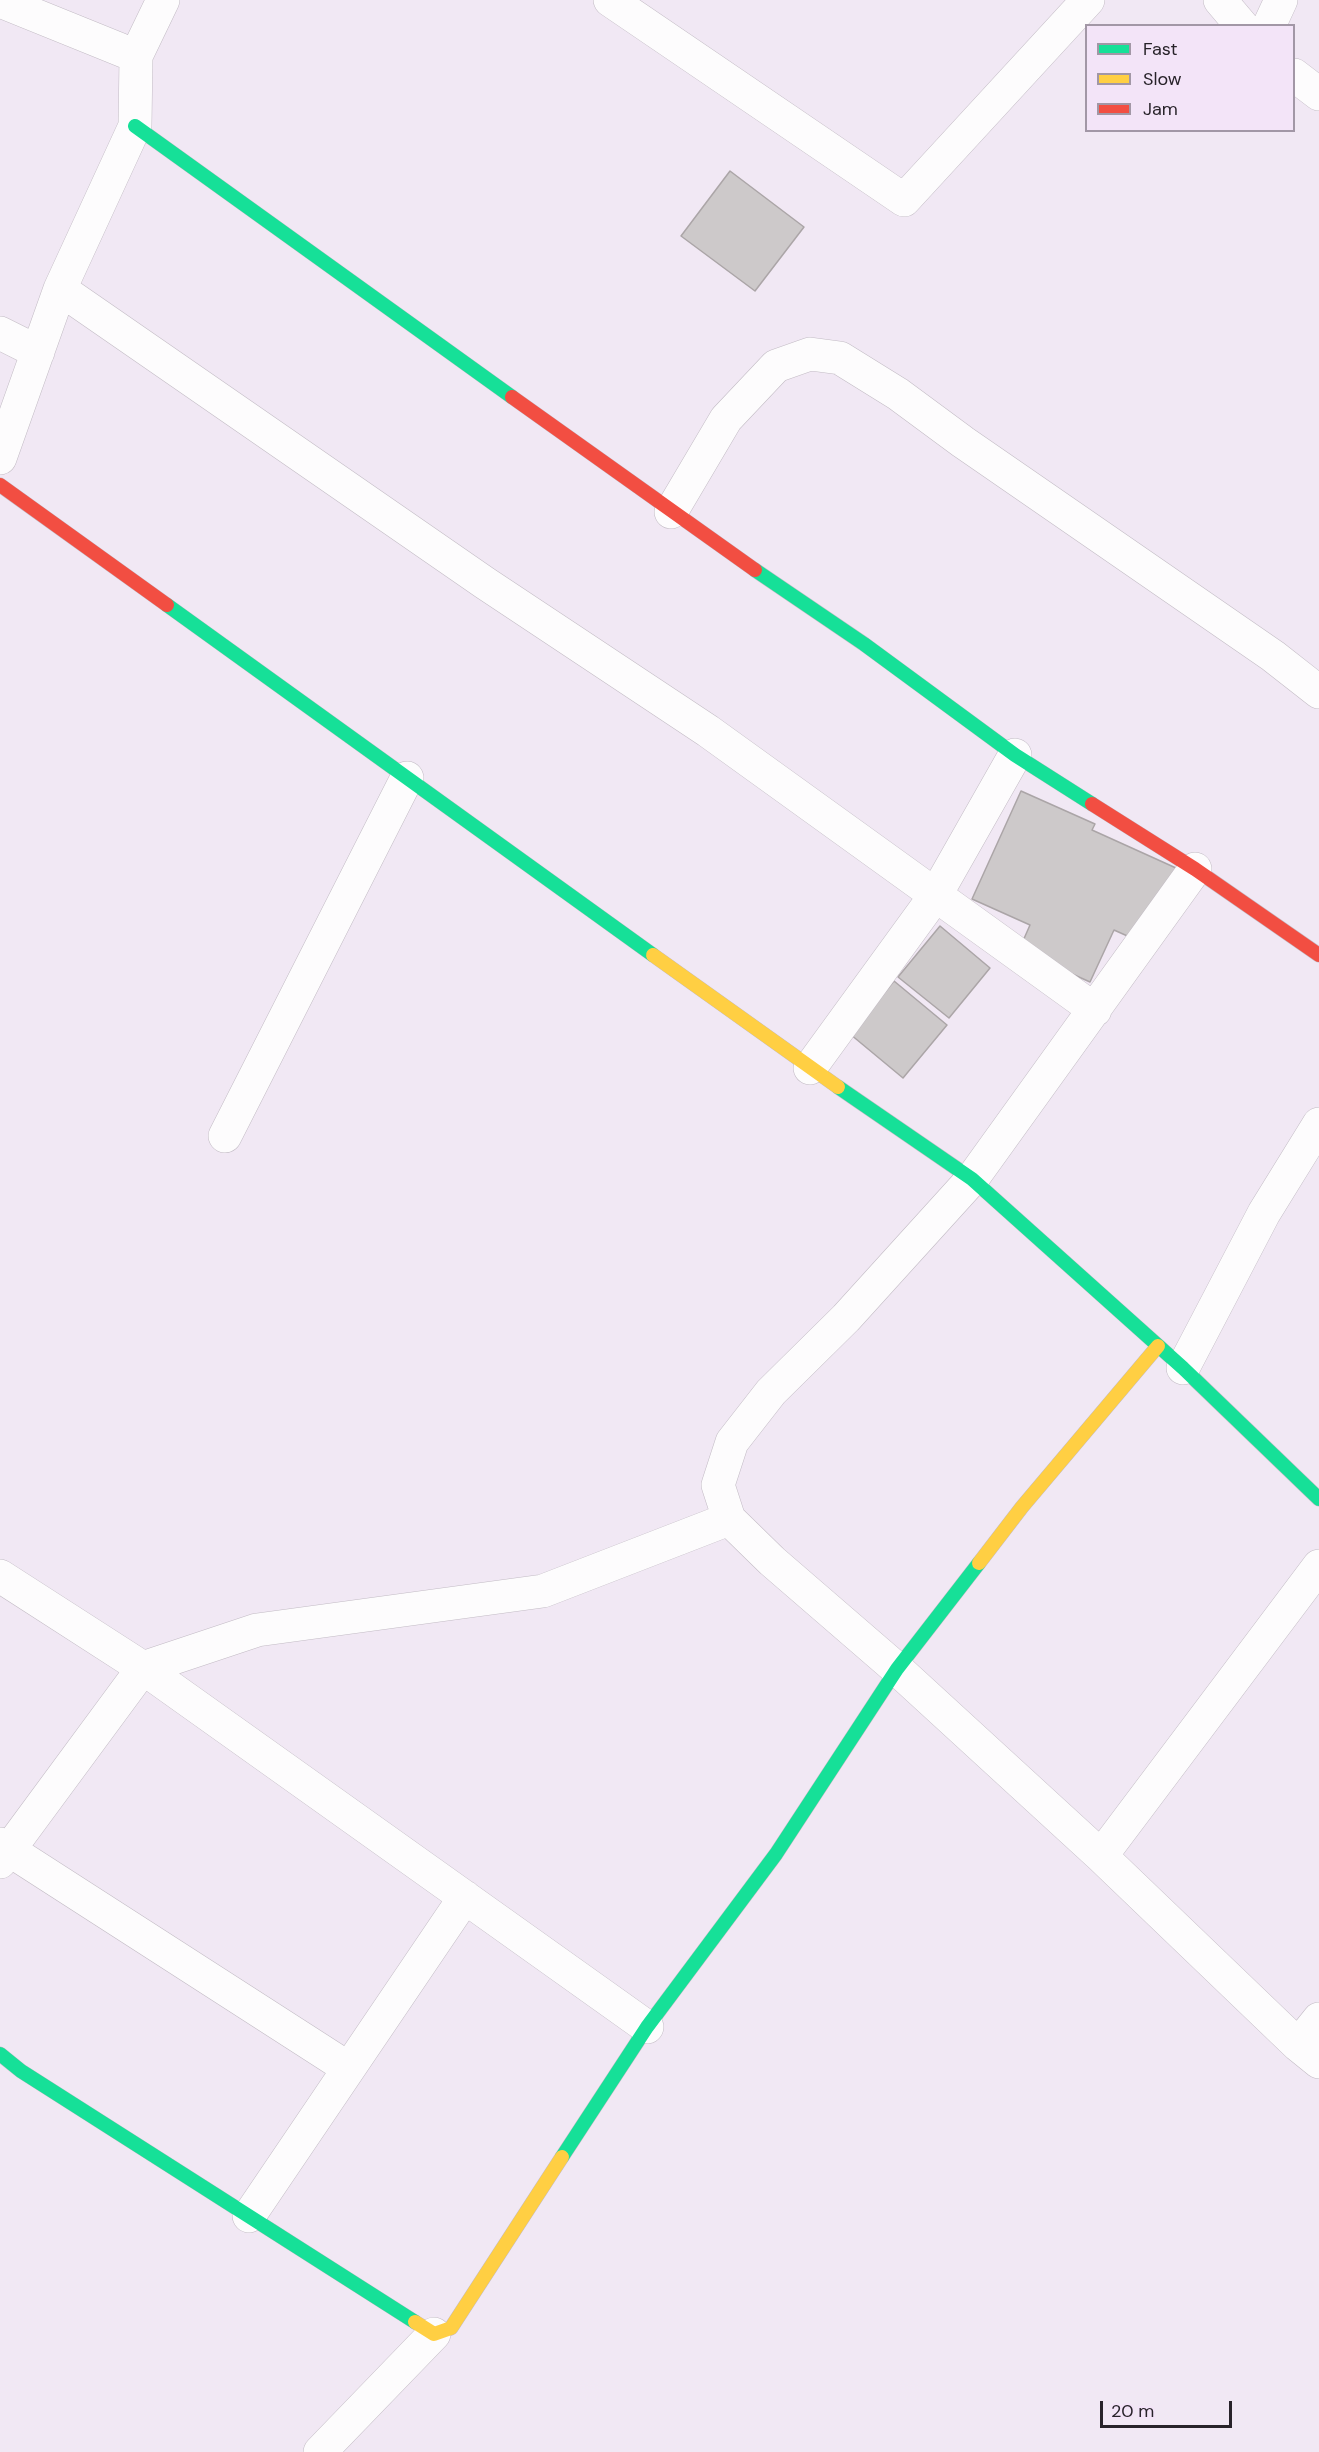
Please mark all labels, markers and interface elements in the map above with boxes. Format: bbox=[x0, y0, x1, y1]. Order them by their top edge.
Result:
legend bbox=[1085, 24, 1295, 132]
text: Fast bbox=[1143, 37, 1178, 61]
text: Slow bbox=[1143, 67, 1182, 91]
text: Jam bbox=[1143, 97, 1178, 121]
scale bar bbox=[1103, 2389, 1235, 2427]
text: 20 m bbox=[1111, 2399, 1154, 2423]

